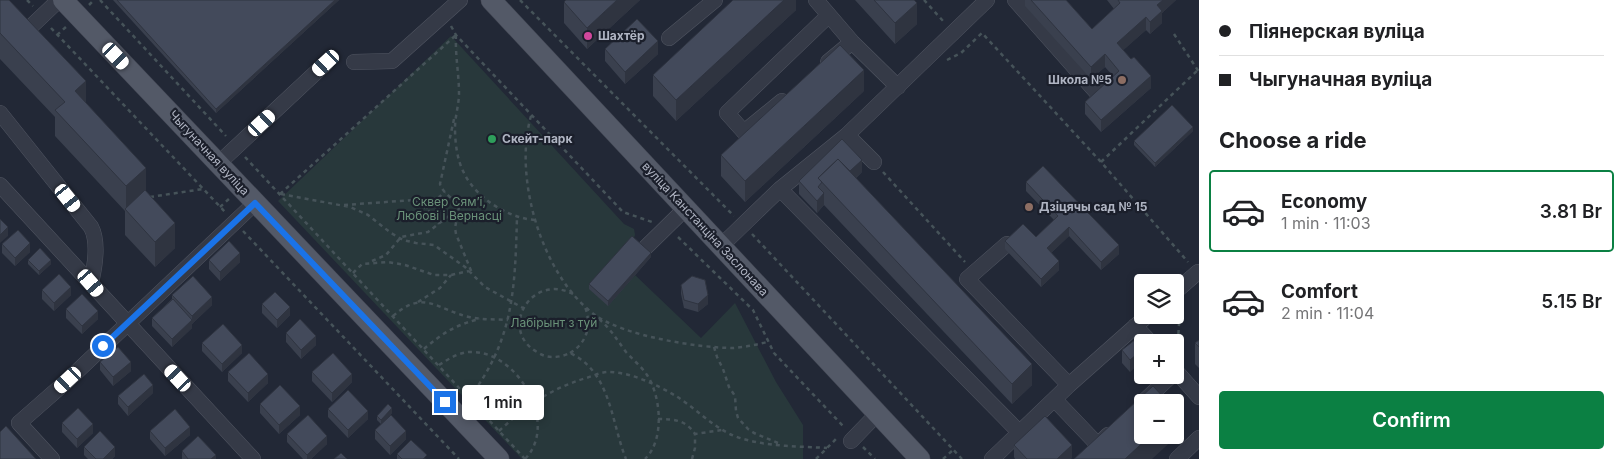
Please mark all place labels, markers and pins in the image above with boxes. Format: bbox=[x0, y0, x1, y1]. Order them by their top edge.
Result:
place label: Шахтёр bbox=[598, 28, 645, 43]
marker: Шахтёр bbox=[582, 30, 594, 42]
place label: Школа №5 bbox=[1048, 72, 1112, 87]
marker: Школа №5 bbox=[1116, 74, 1128, 86]
place label: Скейт-парк bbox=[502, 131, 572, 146]
marker: Скейт-парк bbox=[486, 133, 498, 145]
place label: Дзіцячы сад № 15 bbox=[1039, 199, 1148, 214]
marker: Дзіцячы сад № 15 bbox=[1023, 201, 1035, 213]

